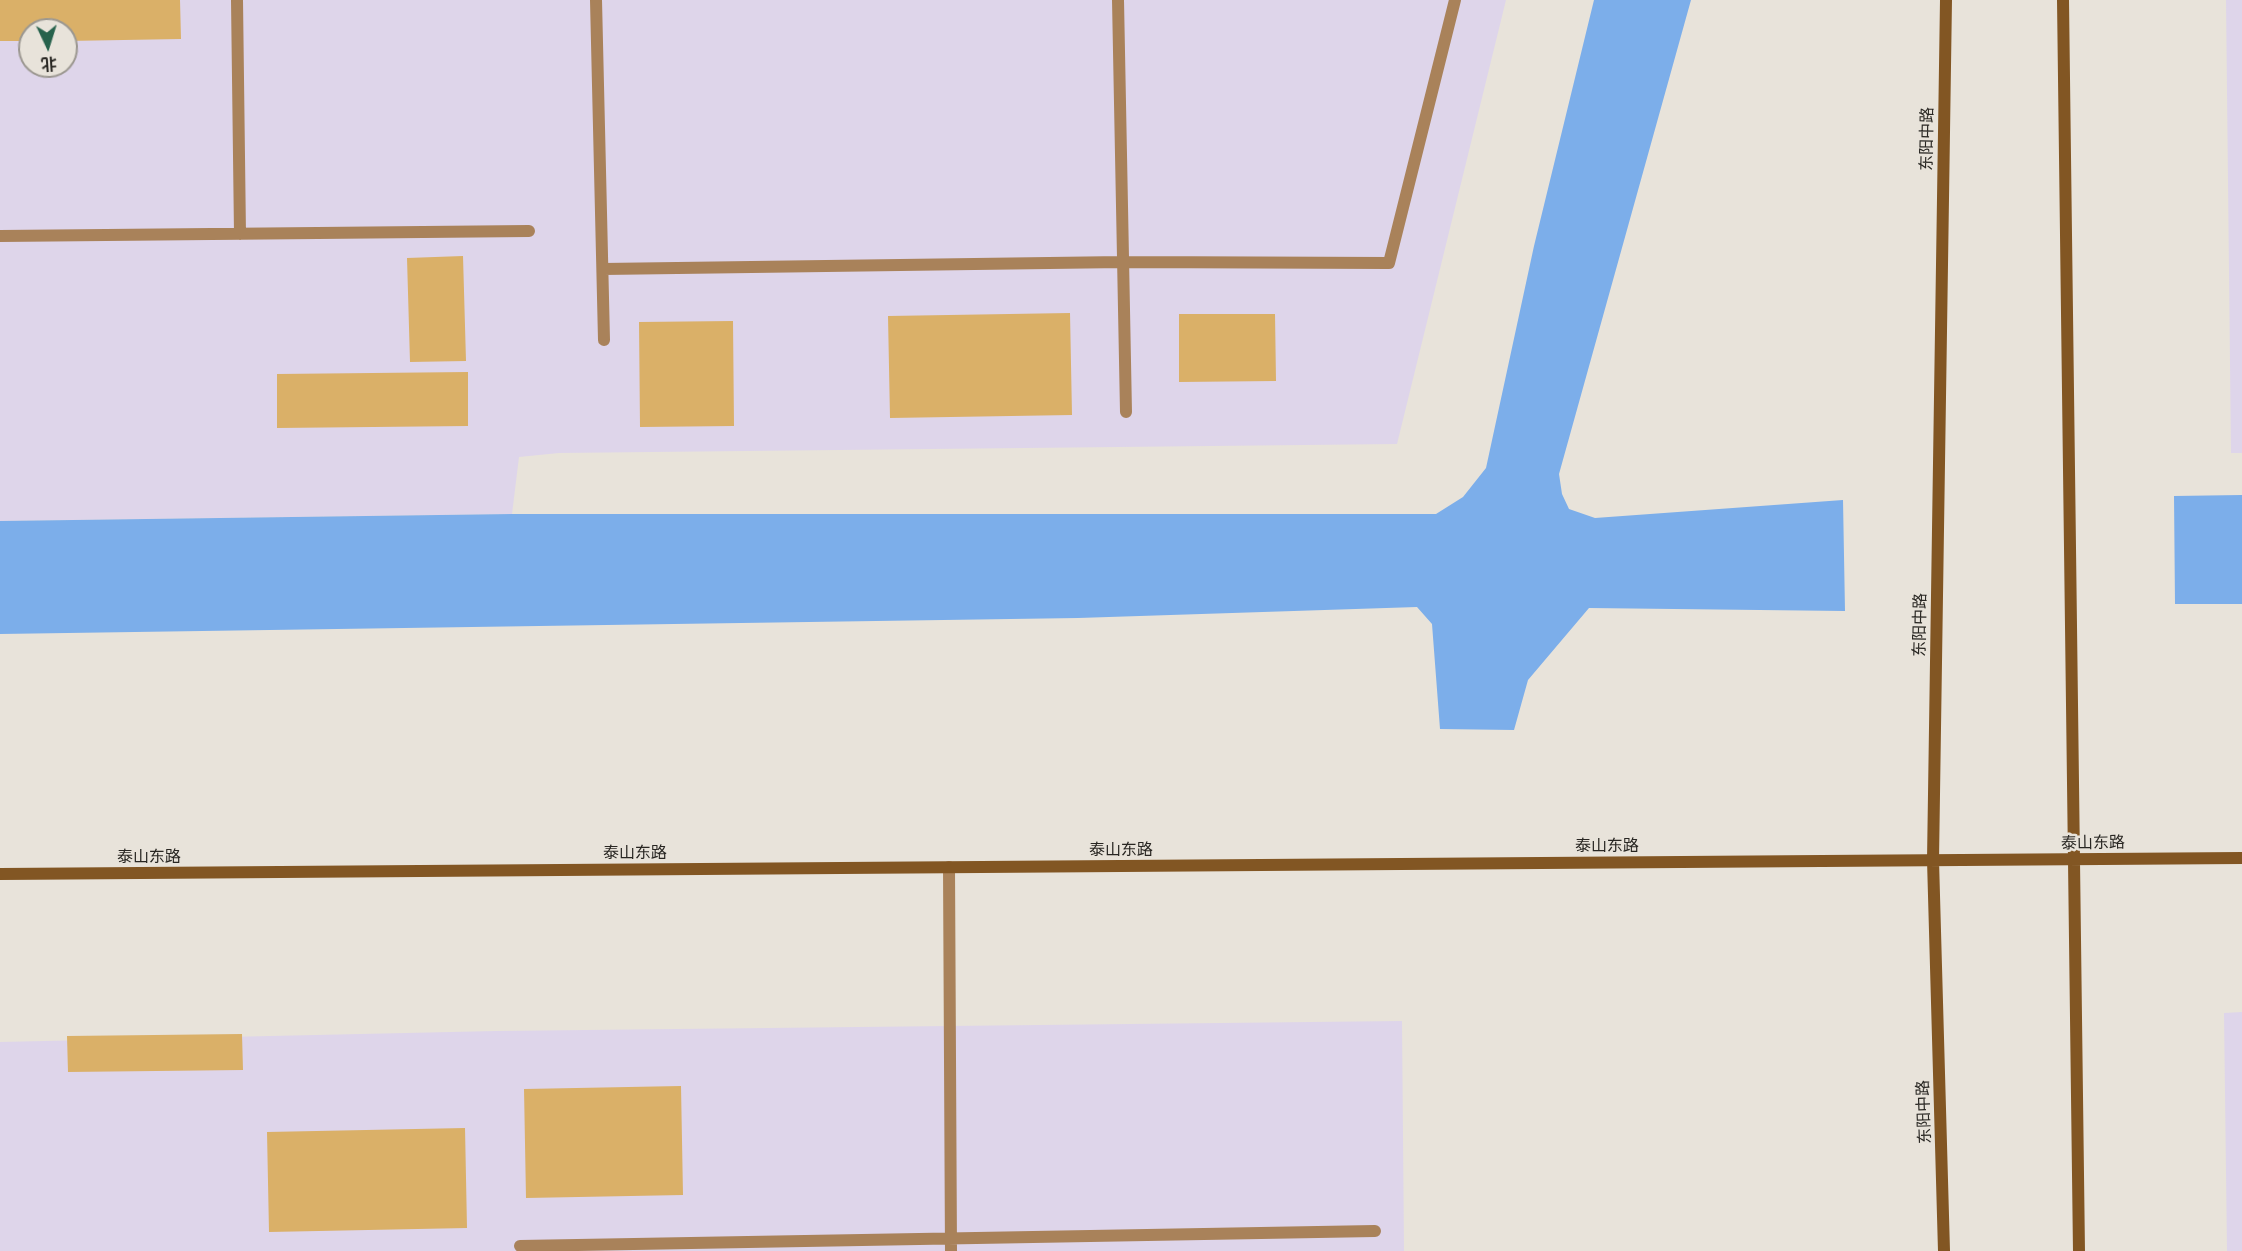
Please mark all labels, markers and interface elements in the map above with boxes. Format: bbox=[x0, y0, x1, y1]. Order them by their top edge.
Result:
north arrow bbox=[18, 18, 78, 78]
text: 北 bbox=[41, 54, 58, 73]
street label: 东阳中路 bbox=[1917, 107, 1937, 171]
street label: 东阳中路 bbox=[1910, 593, 1930, 657]
street label: 泰山东路 bbox=[2061, 833, 2125, 853]
street label: 泰山东路 bbox=[1575, 836, 1639, 856]
street label: 泰山东路 bbox=[1089, 840, 1153, 860]
street label: 泰山东路 bbox=[603, 843, 667, 863]
street label: 泰山东路 bbox=[117, 847, 181, 867]
street label: 东阳中路 bbox=[1913, 1080, 1935, 1144]

